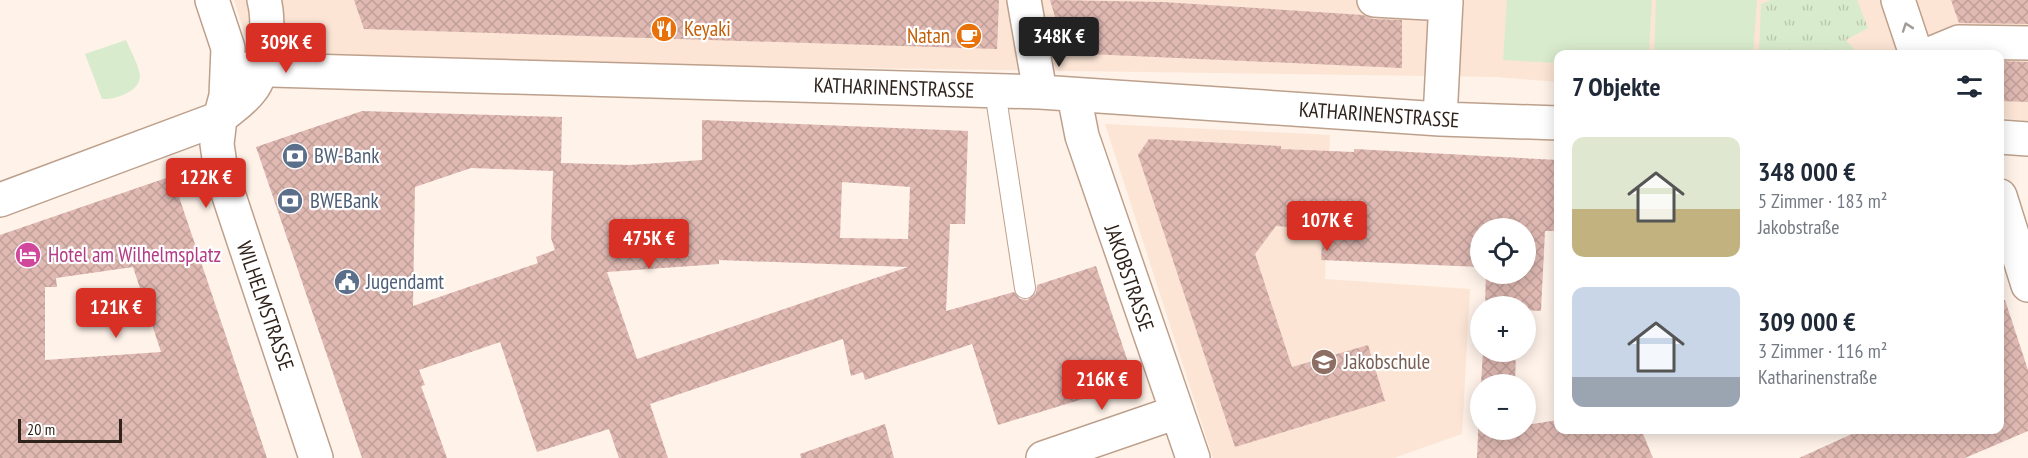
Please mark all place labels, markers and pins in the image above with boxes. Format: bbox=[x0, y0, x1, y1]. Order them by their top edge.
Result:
restaurant icon: Keyaki bbox=[649, 14, 679, 44]
place label: Keyaki bbox=[684, 15, 731, 42]
pin: 348K € bbox=[1010, 17, 1108, 68]
cafe icon: Natan bbox=[954, 21, 984, 51]
place label: Natan bbox=[907, 22, 950, 49]
pin: 309K € bbox=[237, 23, 335, 74]
bank icon: BW-Bank bbox=[280, 141, 310, 171]
place label: BW-Bank bbox=[314, 142, 379, 169]
pin: 122K € bbox=[157, 158, 255, 209]
bank icon: BWEBank bbox=[275, 186, 305, 216]
place label: BWEBank bbox=[310, 187, 379, 214]
pin: 107K € bbox=[1278, 201, 1376, 252]
pin: 475K € bbox=[600, 219, 698, 270]
hotel icon: Hotel am Wilhelmsplatz bbox=[13, 240, 43, 270]
place label: Hotel am Wilhelmsplatz bbox=[48, 241, 221, 268]
public building icon: Jugendamt bbox=[332, 267, 362, 297]
place label: Jugendamt bbox=[365, 268, 444, 295]
pin: 121K € bbox=[67, 288, 165, 339]
school or university icon: Jakobschule bbox=[1309, 347, 1339, 377]
place label: Jakobschule bbox=[1343, 348, 1430, 375]
pin: 216K € bbox=[1053, 360, 1151, 411]

